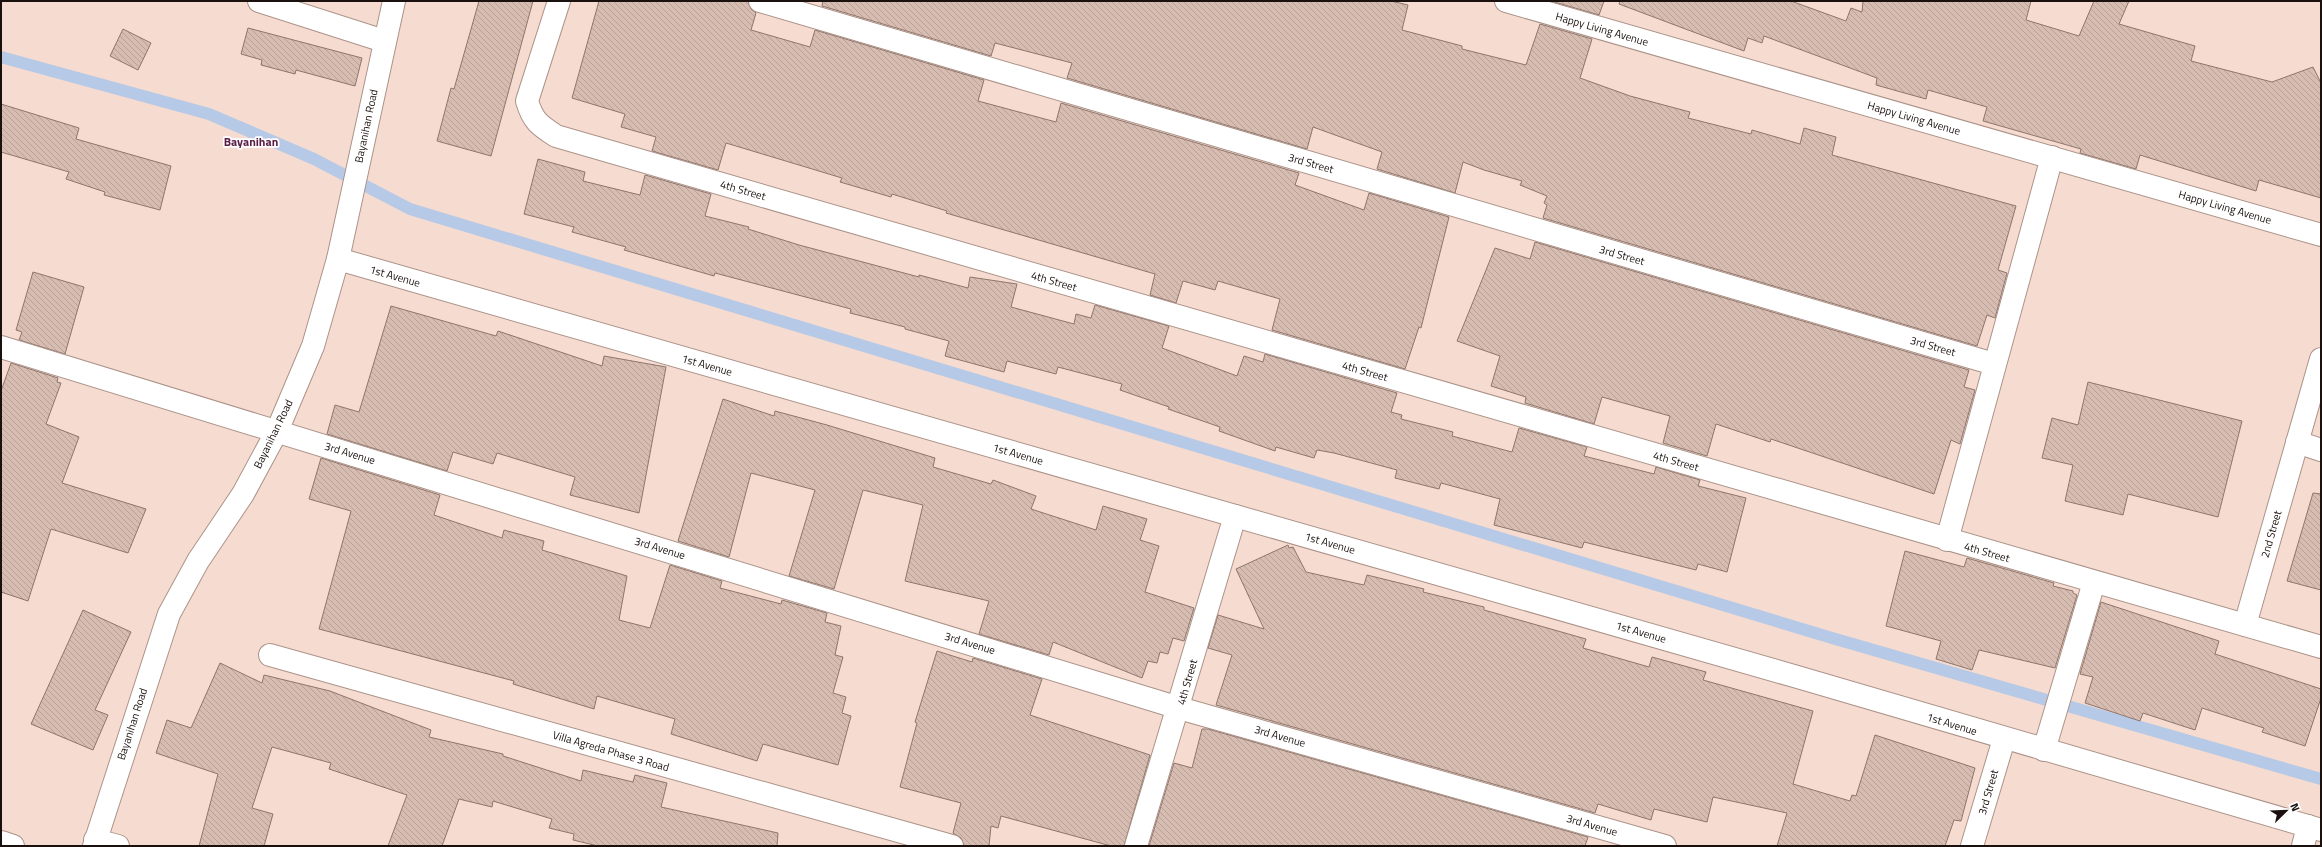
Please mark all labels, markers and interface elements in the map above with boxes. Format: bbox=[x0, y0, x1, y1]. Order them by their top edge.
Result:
street label: Happy Living Avenue bbox=[1554, 8, 1651, 50]
street label: Bayanihan Road bbox=[350, 88, 382, 164]
street label: Happy Living Avenue bbox=[1866, 97, 1963, 139]
district label: Bayanihan bbox=[224, 132, 278, 151]
street label: 3rd Street bbox=[1286, 149, 1336, 177]
street label: 4th Street bbox=[718, 176, 768, 204]
street label: Happy Living Avenue bbox=[2177, 186, 2274, 228]
street label: 3rd Street bbox=[1597, 241, 1647, 269]
street label: 1st Avenue bbox=[368, 261, 423, 291]
street label: 4th Street bbox=[1029, 267, 1079, 295]
street label: 3rd Street bbox=[1908, 332, 1958, 360]
street label: 1st Avenue bbox=[680, 350, 735, 380]
street label: 4th Street bbox=[1340, 357, 1390, 385]
street label: Bayanihan Road bbox=[249, 397, 297, 471]
street label: 3rd Avenue bbox=[323, 438, 378, 468]
street label: 1st Avenue bbox=[991, 439, 1046, 469]
street label: 4th Street bbox=[1651, 447, 1701, 475]
street label: 2nd Street bbox=[2257, 508, 2285, 560]
street label: 1st Avenue bbox=[1303, 528, 1358, 558]
street label: 3rd Avenue bbox=[633, 533, 688, 563]
street label: 4th Street bbox=[1962, 538, 2012, 566]
street label: 1st Avenue bbox=[1614, 617, 1669, 647]
street label: 3rd Avenue bbox=[943, 628, 998, 658]
street label: 4th Street bbox=[1173, 657, 1201, 707]
street label: Bayanihan Road bbox=[113, 686, 151, 762]
street label: 1st Avenue bbox=[1925, 709, 1980, 739]
street label: 3rd Avenue bbox=[1253, 721, 1308, 751]
street label: Villa Agreda Phase 3 Road bbox=[551, 727, 671, 775]
street label: 3rd Street bbox=[1974, 767, 2002, 817]
north arrow bbox=[2266, 791, 2306, 831]
text: N bbox=[2286, 800, 2304, 814]
street label: 3rd Avenue bbox=[1565, 810, 1620, 840]

